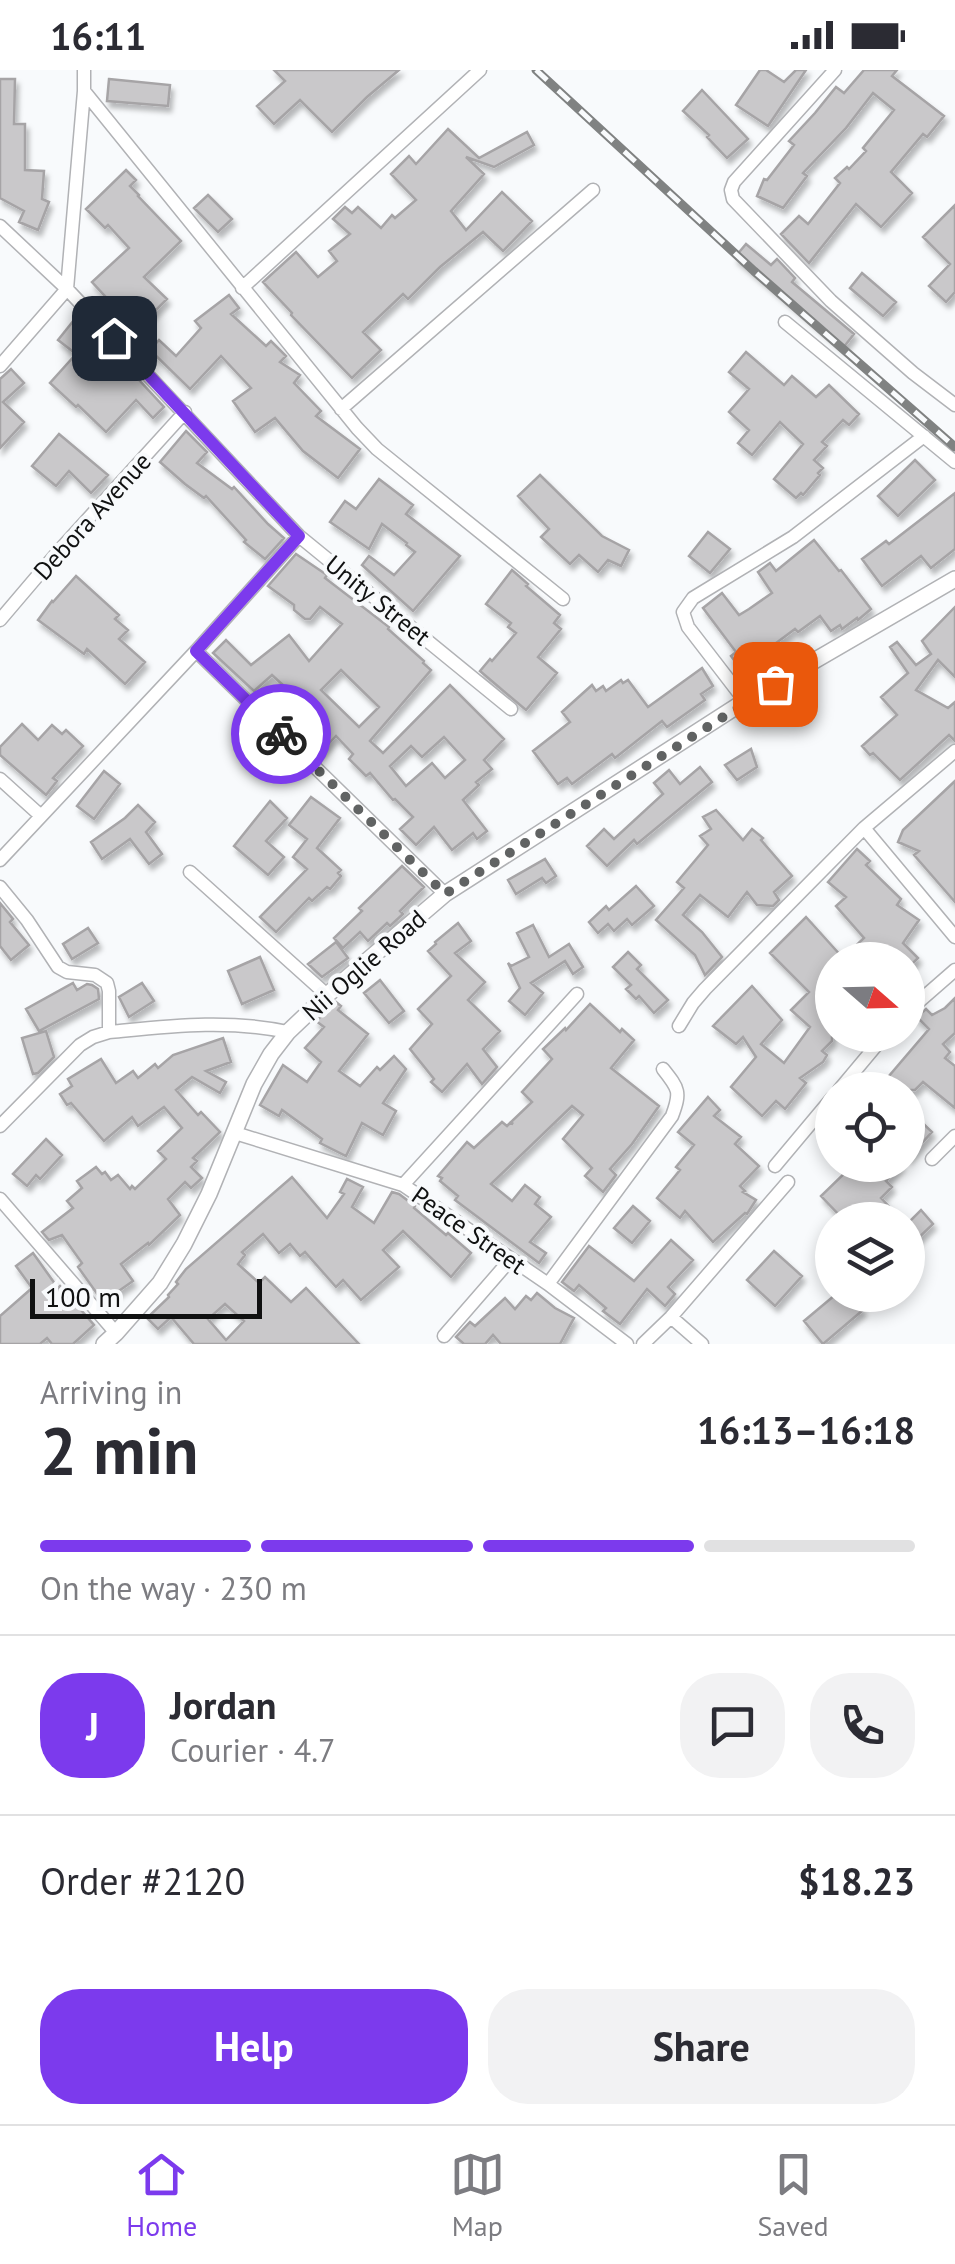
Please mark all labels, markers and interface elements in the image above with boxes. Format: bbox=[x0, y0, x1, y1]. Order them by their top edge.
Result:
text: 16:11 bbox=[50, 11, 146, 60]
pin bbox=[72, 296, 157, 381]
icon: home bbox=[87, 311, 142, 366]
street label: Debora Avenue bbox=[26, 446, 158, 586]
street label: Unity Street bbox=[319, 548, 438, 653]
pin bbox=[733, 642, 818, 727]
icon: bag bbox=[748, 657, 803, 712]
courier bbox=[231, 684, 331, 784]
icon: bike bbox=[254, 707, 309, 762]
street label: Nii Oglie Road bbox=[295, 902, 433, 1028]
north arrow bbox=[815, 942, 925, 1052]
map controls bbox=[815, 942, 925, 1312]
button: locate bbox=[815, 1072, 925, 1182]
street label: Peace Street bbox=[406, 1179, 533, 1281]
button: layers bbox=[815, 1202, 925, 1312]
scale bar bbox=[30, 1274, 262, 1318]
text: 100 m bbox=[45, 1278, 121, 1315]
text: Arriving in bbox=[40, 1371, 182, 1413]
text: 16:13–16:18 bbox=[697, 1405, 915, 1454]
text: 2 min bbox=[40, 1408, 199, 1492]
text: On the way · 230 m bbox=[40, 1567, 307, 1609]
button: chat bbox=[680, 1673, 785, 1778]
button: phone bbox=[810, 1673, 915, 1778]
text: Jordan bbox=[170, 1680, 276, 1729]
text: J bbox=[86, 1701, 99, 1750]
text: Courier · 4.7 bbox=[170, 1729, 336, 1771]
text: Order #2120 bbox=[40, 1856, 245, 1905]
text: $18.23 bbox=[798, 1856, 915, 1905]
button: Help bbox=[40, 1989, 468, 2104]
button: Share bbox=[488, 1989, 915, 2104]
tab: Home bbox=[126, 2147, 197, 2244]
tab: Map bbox=[450, 2147, 505, 2244]
tab: Saved bbox=[757, 2147, 829, 2244]

